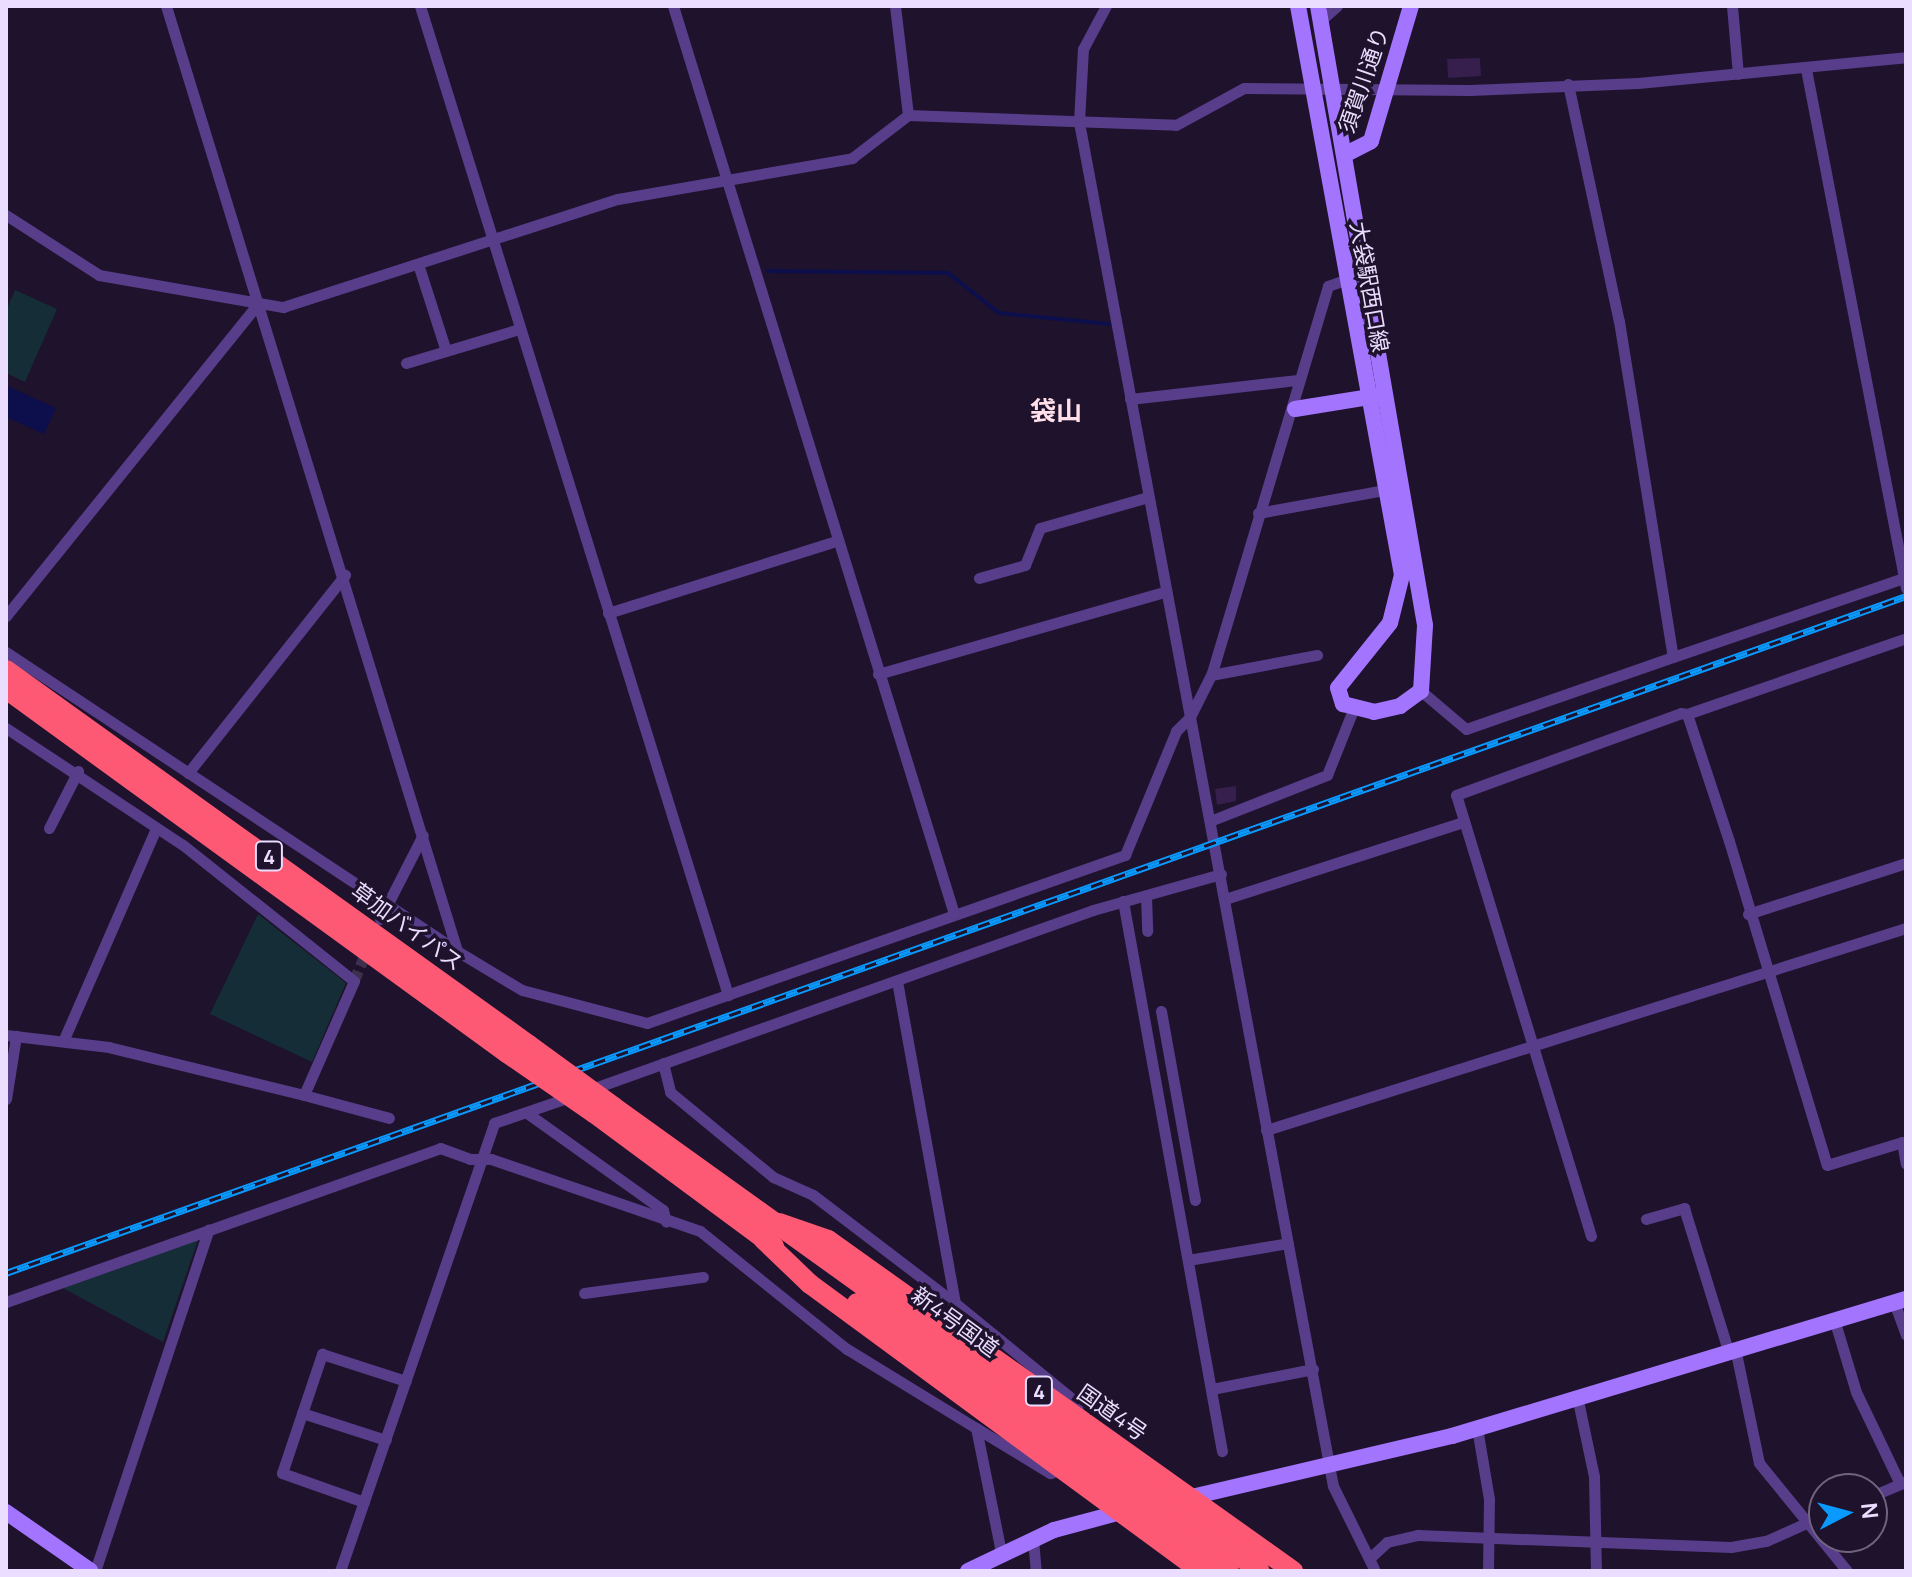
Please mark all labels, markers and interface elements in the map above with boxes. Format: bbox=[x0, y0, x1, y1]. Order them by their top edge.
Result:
street label: 須賀川通り bbox=[1334, 24, 1394, 136]
street label: 大袋駅西口線 bbox=[1345, 220, 1393, 354]
district label: 袋山 bbox=[1030, 395, 1082, 427]
road number: 4 bbox=[253, 840, 285, 872]
street label: 草加バイパス bbox=[346, 878, 468, 976]
street label: 新4号国道 bbox=[906, 1282, 1004, 1362]
road number: 4 bbox=[1023, 1375, 1055, 1407]
street label: 国道4号 bbox=[1072, 1380, 1152, 1446]
north arrow bbox=[1808, 1473, 1888, 1553]
text: N bbox=[1854, 1501, 1886, 1520]

